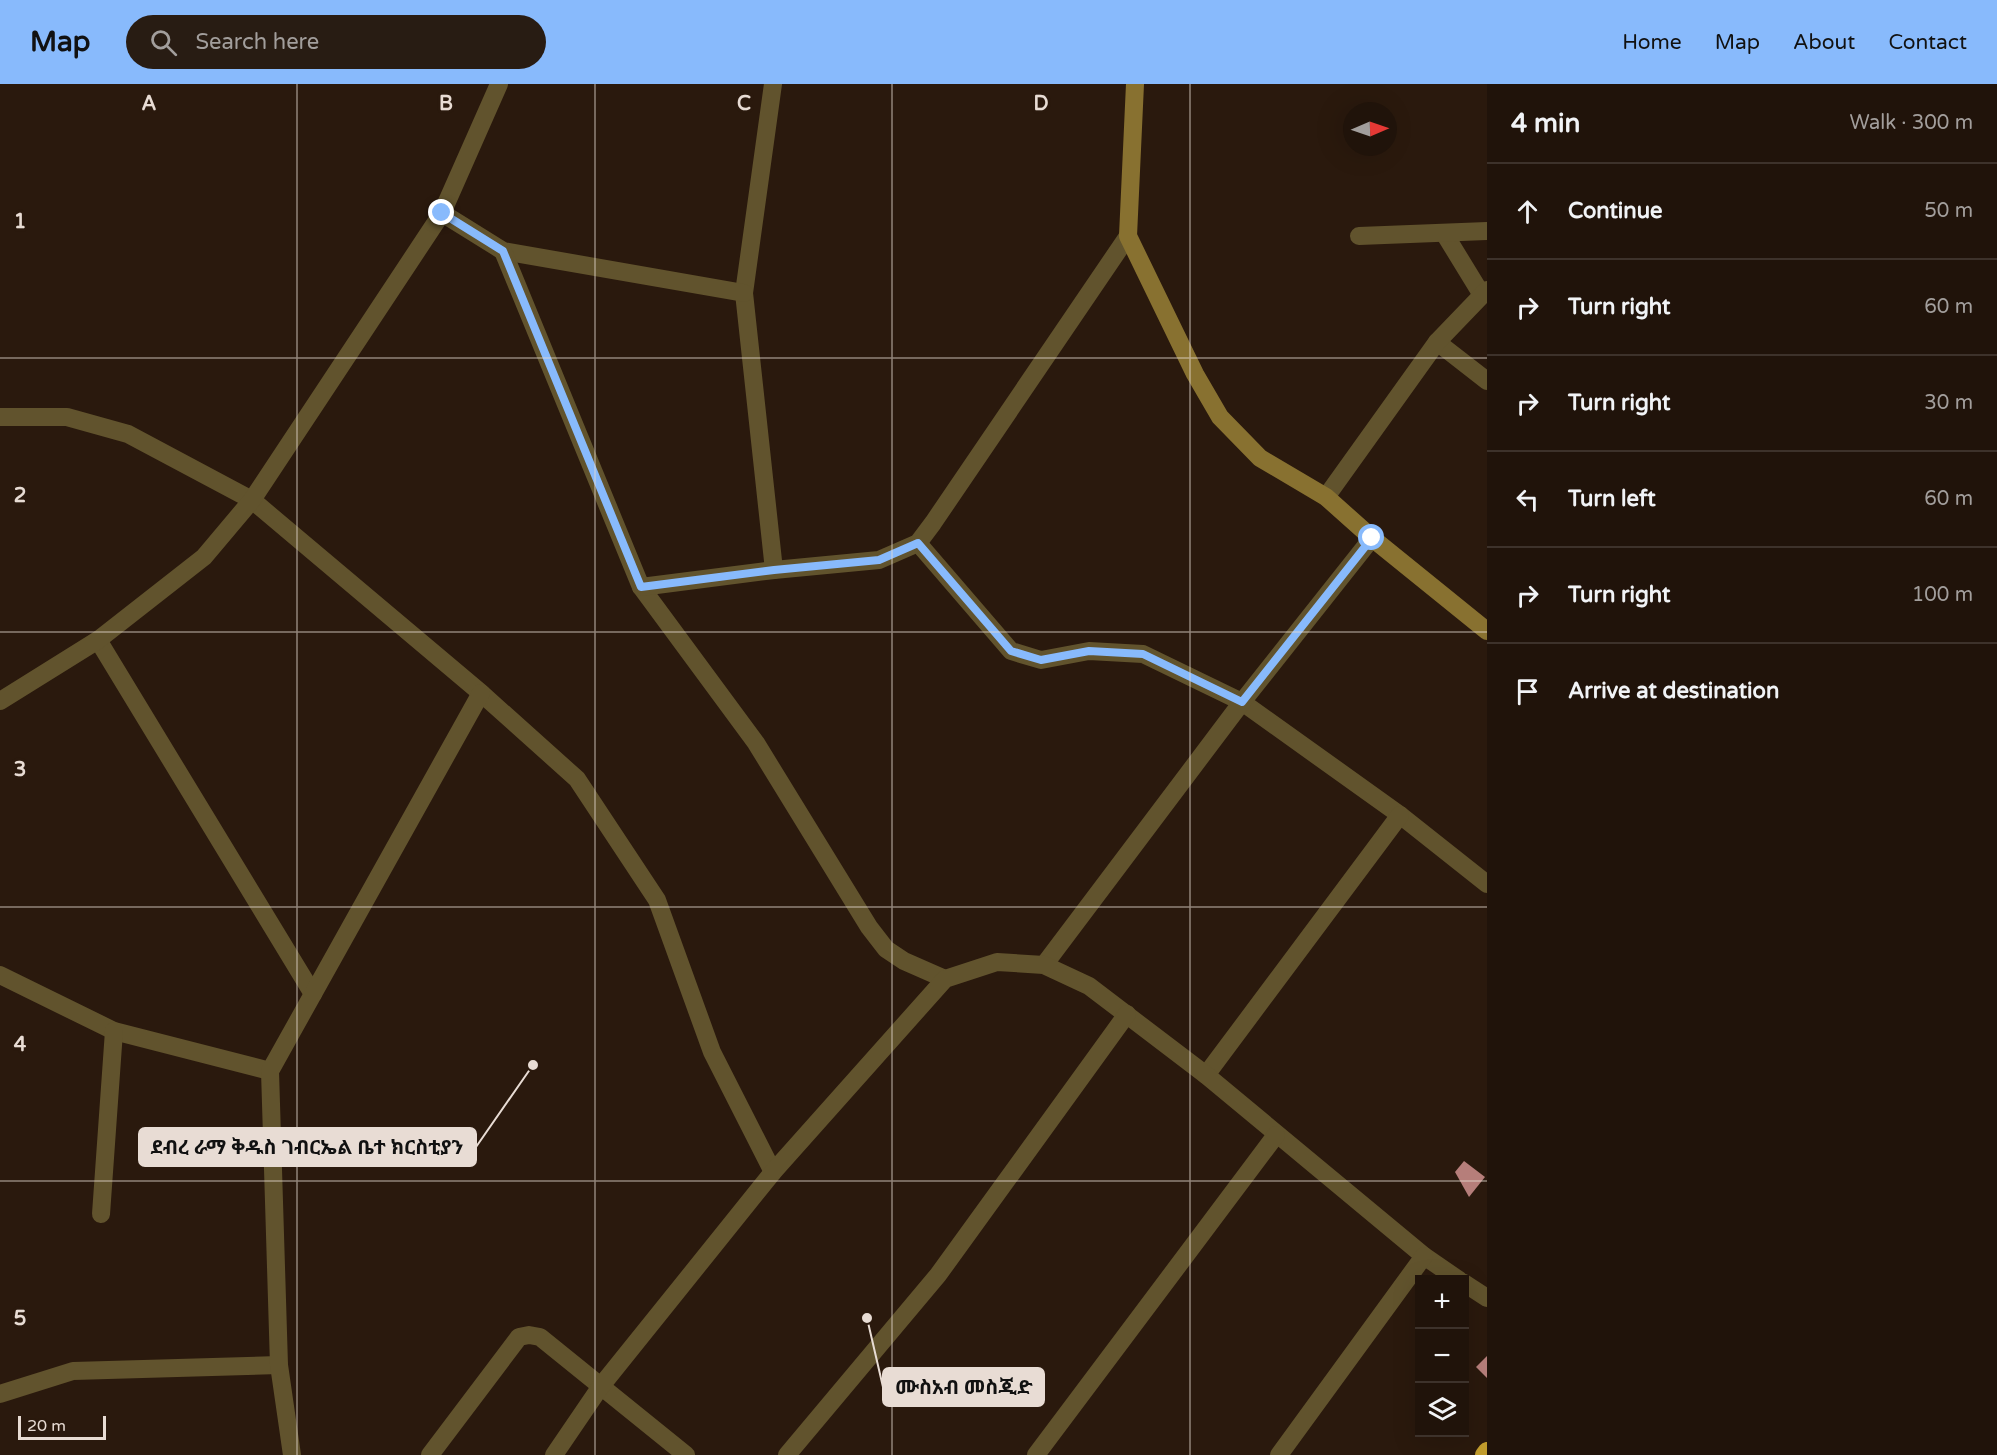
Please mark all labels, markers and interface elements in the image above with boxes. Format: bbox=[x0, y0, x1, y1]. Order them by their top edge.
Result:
search box bbox=[126, 15, 546, 69]
text: Map bbox=[30, 25, 90, 59]
icon: search bbox=[147, 26, 180, 59]
text: Search here bbox=[195, 29, 319, 55]
text: Home bbox=[1622, 30, 1682, 55]
text: Map bbox=[1715, 30, 1760, 55]
text: About bbox=[1793, 30, 1855, 55]
text: Contact bbox=[1888, 30, 1967, 55]
text: A bbox=[142, 92, 157, 116]
text: B bbox=[439, 92, 453, 116]
text: C bbox=[737, 92, 751, 116]
text: D bbox=[1033, 92, 1049, 116]
north arrow bbox=[1343, 102, 1397, 156]
text: 4 min bbox=[1511, 108, 1580, 139]
text: Walk · 300 m bbox=[1850, 111, 1973, 135]
icon: ahead bbox=[1511, 195, 1544, 228]
text: Continue bbox=[1568, 198, 1663, 224]
route end bbox=[428, 199, 454, 225]
text: 50 m bbox=[1924, 199, 1973, 223]
text: 1 bbox=[14, 210, 26, 234]
icon: right bbox=[1511, 291, 1544, 324]
text: Turn right bbox=[1568, 294, 1670, 320]
text: 60 m bbox=[1924, 295, 1973, 319]
icon: right bbox=[1511, 387, 1544, 420]
text: Turn right bbox=[1568, 390, 1670, 416]
text: 30 m bbox=[1924, 391, 1973, 415]
icon: left bbox=[1511, 483, 1544, 516]
text: 2 bbox=[14, 484, 26, 508]
text: Turn left bbox=[1568, 486, 1656, 512]
text: 60 m bbox=[1924, 487, 1973, 511]
route start bbox=[1358, 524, 1384, 550]
icon: right bbox=[1511, 579, 1544, 612]
text: Turn right bbox=[1568, 582, 1670, 608]
text: 100 m bbox=[1912, 583, 1973, 607]
icon: arrive bbox=[1511, 675, 1544, 708]
text: Arrive at destination bbox=[1568, 678, 1779, 704]
text: 3 bbox=[14, 758, 26, 782]
text: 4 bbox=[14, 1033, 27, 1057]
callout: ደብረ ራማ ቅዱስ ገብርኤል ቤተ ክርስቲያን bbox=[139, 1128, 476, 1166]
text: ደብረ ራማ ቅዱስ ገብርኤል ቤተ ክርስቲያን bbox=[151, 1136, 463, 1160]
map controls bbox=[1415, 1275, 1469, 1437]
button: + bbox=[1415, 1275, 1469, 1329]
text: 5 bbox=[14, 1307, 26, 1331]
button: − bbox=[1415, 1329, 1469, 1383]
callout: ሙስአብ መስጂድ bbox=[883, 1368, 1044, 1406]
text: ሙስአብ መስጂድ bbox=[895, 1376, 1033, 1400]
button: layers bbox=[1415, 1383, 1469, 1437]
scale bar bbox=[18, 1413, 106, 1440]
text: 20 m bbox=[27, 1416, 66, 1436]

